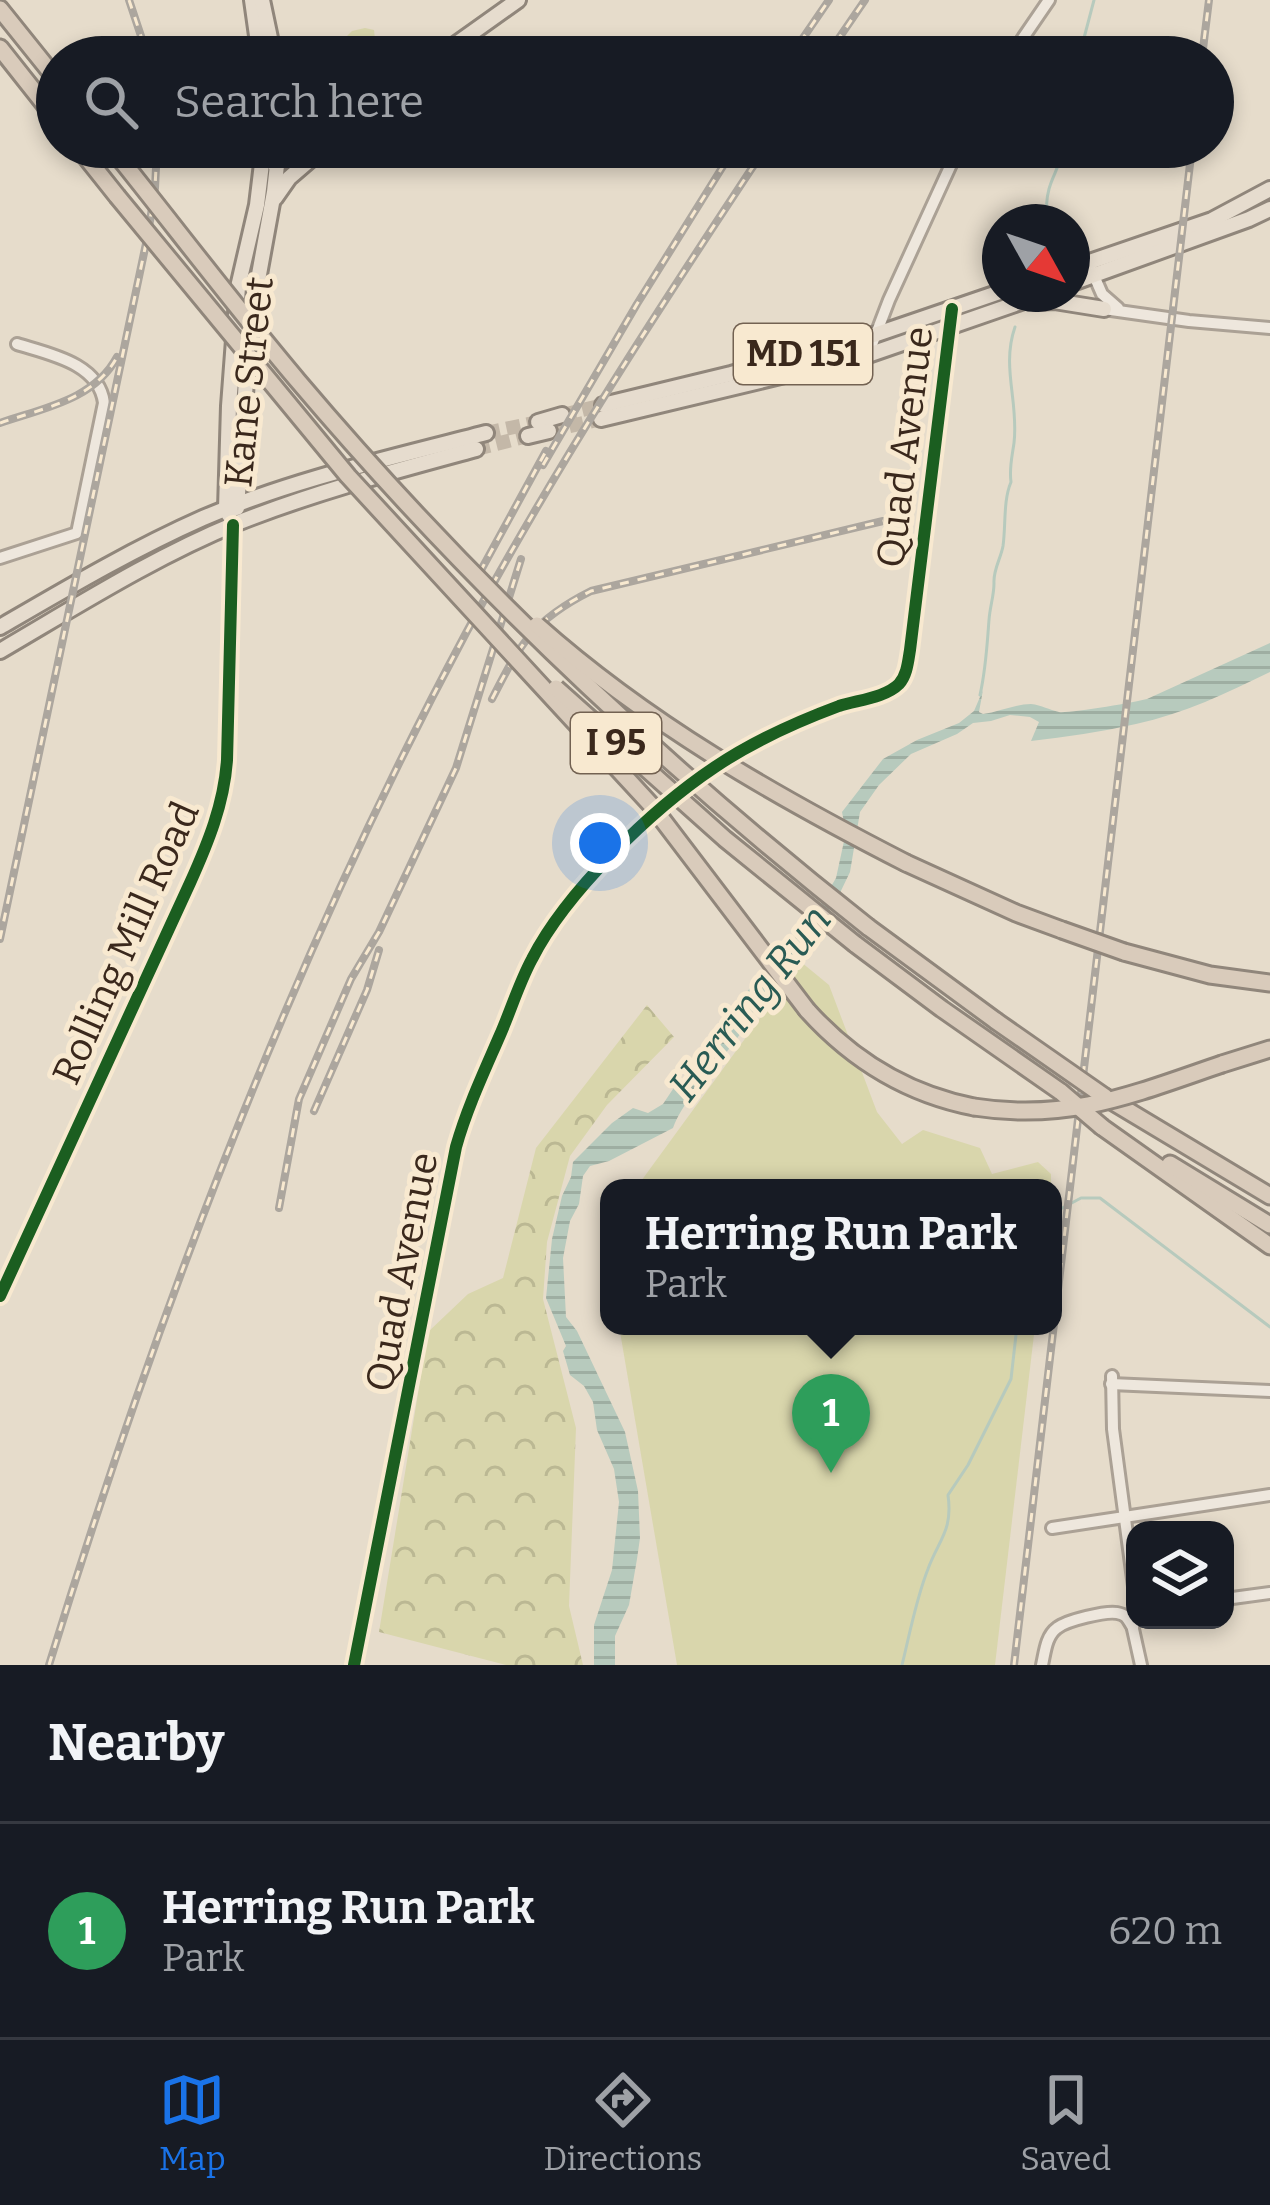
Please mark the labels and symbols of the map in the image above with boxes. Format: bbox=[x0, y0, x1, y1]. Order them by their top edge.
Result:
north arrow bbox=[982, 204, 1090, 312]
street label: Kane Street bbox=[215, 275, 283, 489]
road number: MD 151 bbox=[734, 324, 872, 384]
street label: Quad Avenue bbox=[867, 324, 943, 570]
road number: I 95 bbox=[571, 713, 661, 773]
street label: Rolling Mill Road bbox=[43, 795, 209, 1091]
your location bbox=[570, 813, 630, 873]
water label: Herring Run bbox=[658, 896, 842, 1110]
street label: Quad Avenue bbox=[356, 1149, 448, 1395]
pin: 1 bbox=[792, 1374, 870, 1473]

